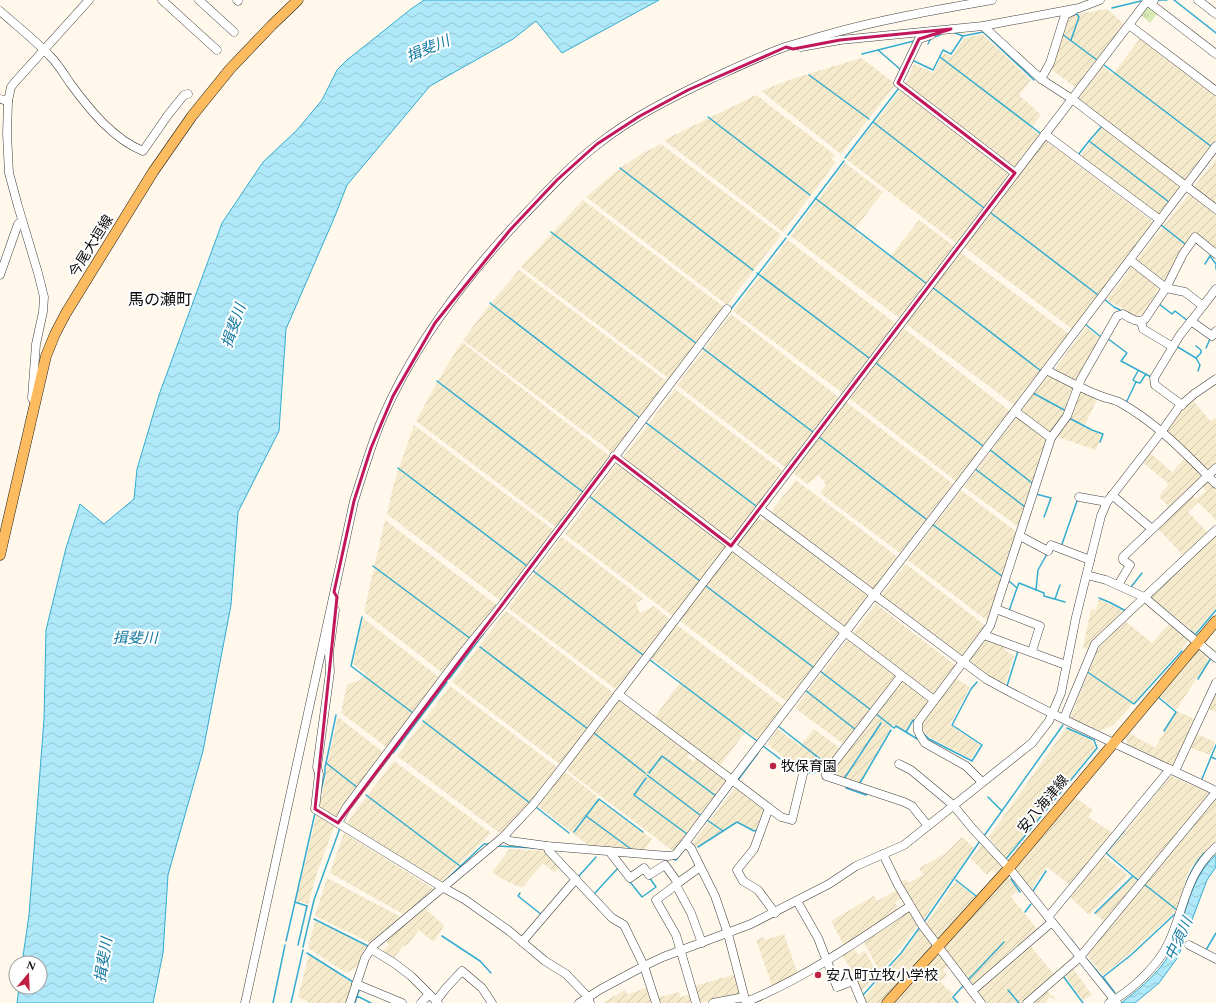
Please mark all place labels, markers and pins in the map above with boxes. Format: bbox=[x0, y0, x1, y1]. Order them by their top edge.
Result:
place label: 牧保育園 bbox=[781, 756, 837, 777]
marker: 牧保育園 bbox=[768, 761, 778, 771]
place label: 安八町立牧小学校 bbox=[826, 965, 938, 986]
marker: 安八町立牧小学校 bbox=[813, 970, 823, 980]

